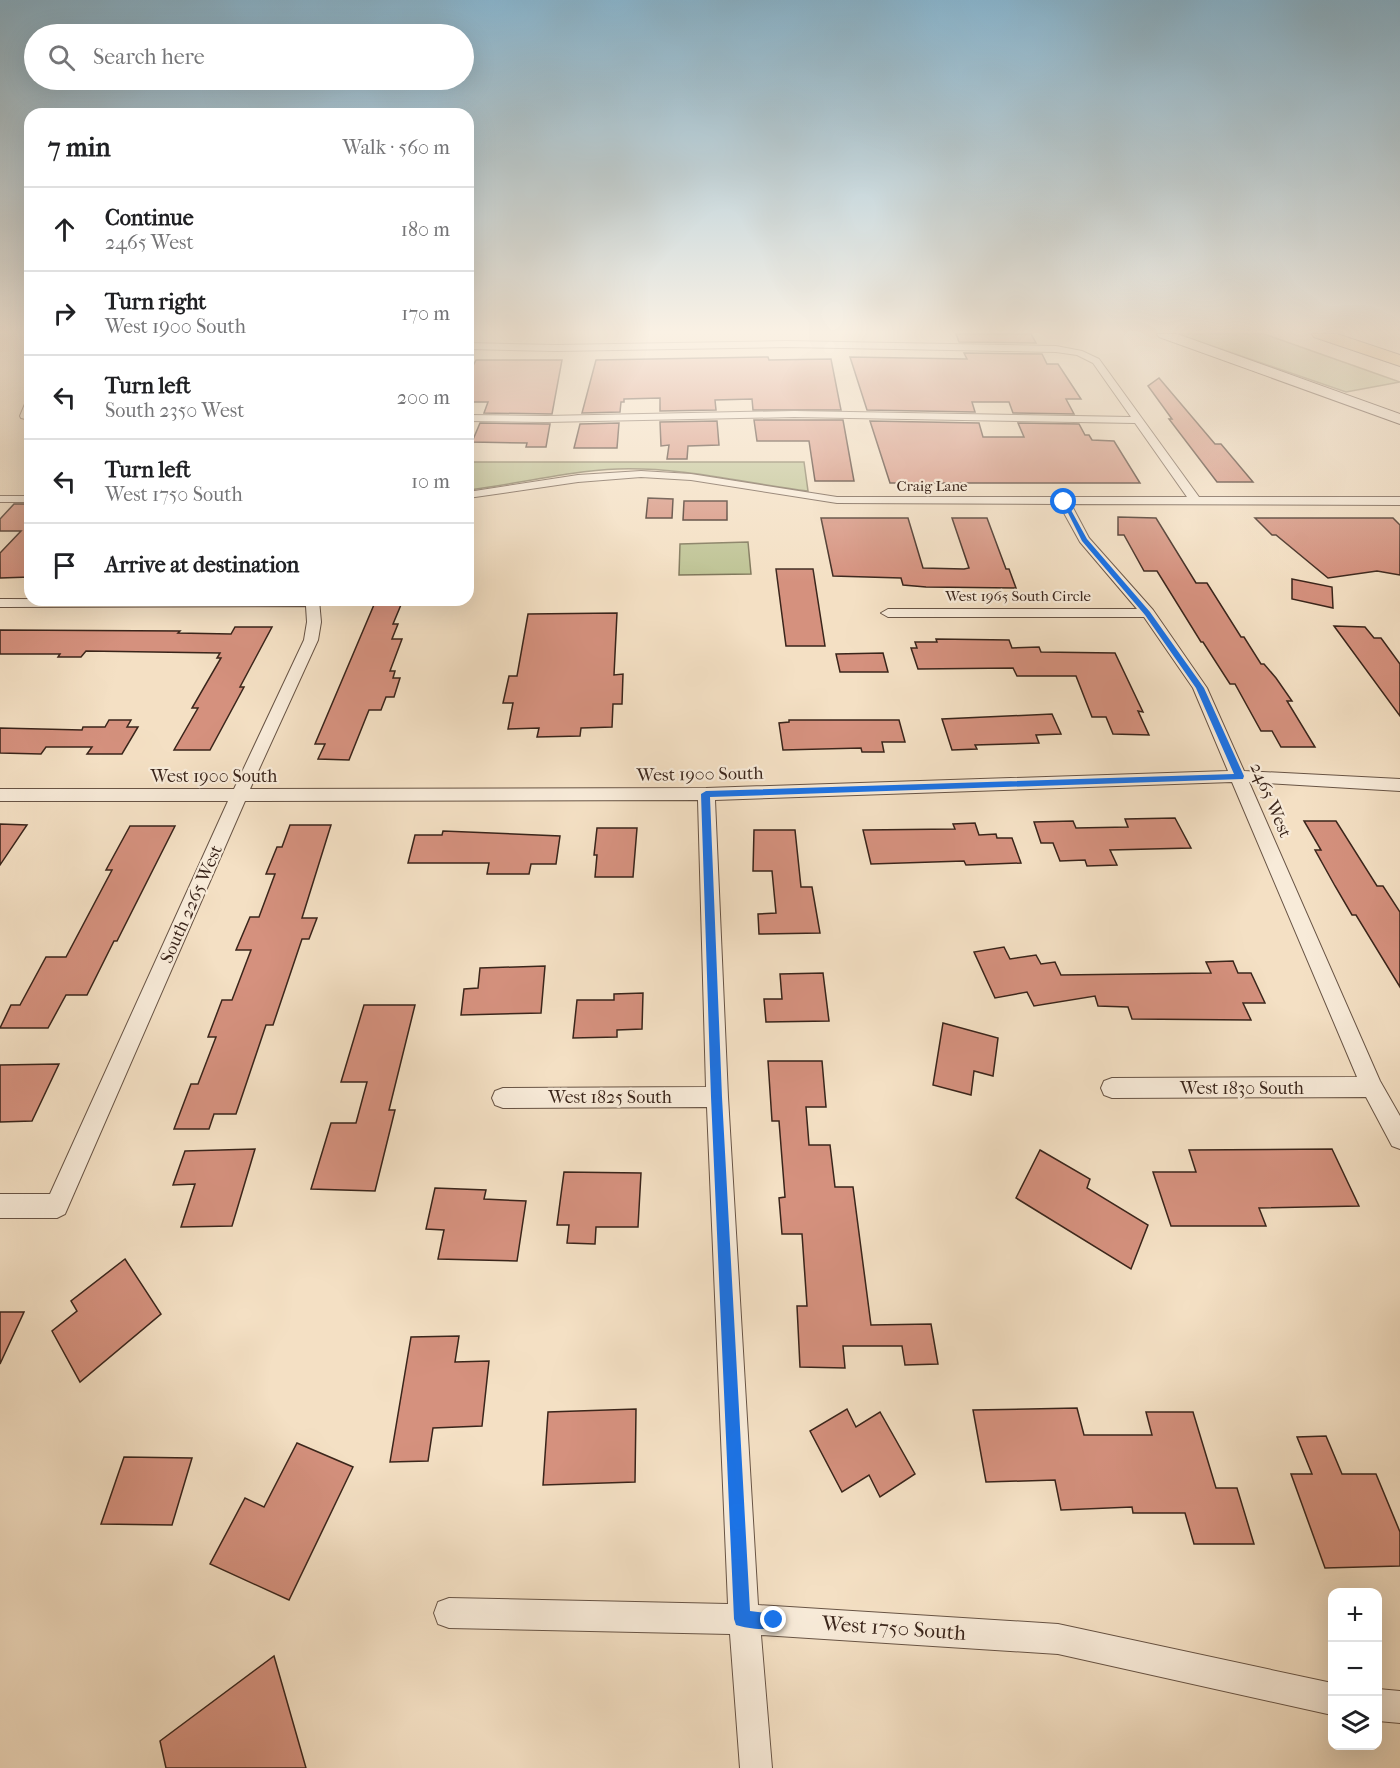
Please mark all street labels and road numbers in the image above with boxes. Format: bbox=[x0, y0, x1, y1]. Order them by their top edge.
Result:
street label: Craig Lane bbox=[896, 477, 968, 495]
street label: West 1965 South Circle bbox=[944, 587, 1091, 605]
street label: 2465 West bbox=[1245, 759, 1296, 842]
street label: West 1900 South bbox=[635, 763, 764, 786]
street label: West 1900 South bbox=[150, 766, 277, 787]
street label: South 2265 West bbox=[156, 841, 227, 967]
street label: West 1830 South bbox=[1179, 1078, 1304, 1099]
street label: West 1825 South bbox=[547, 1087, 672, 1108]
street label: West 1750 South bbox=[820, 1611, 967, 1645]

